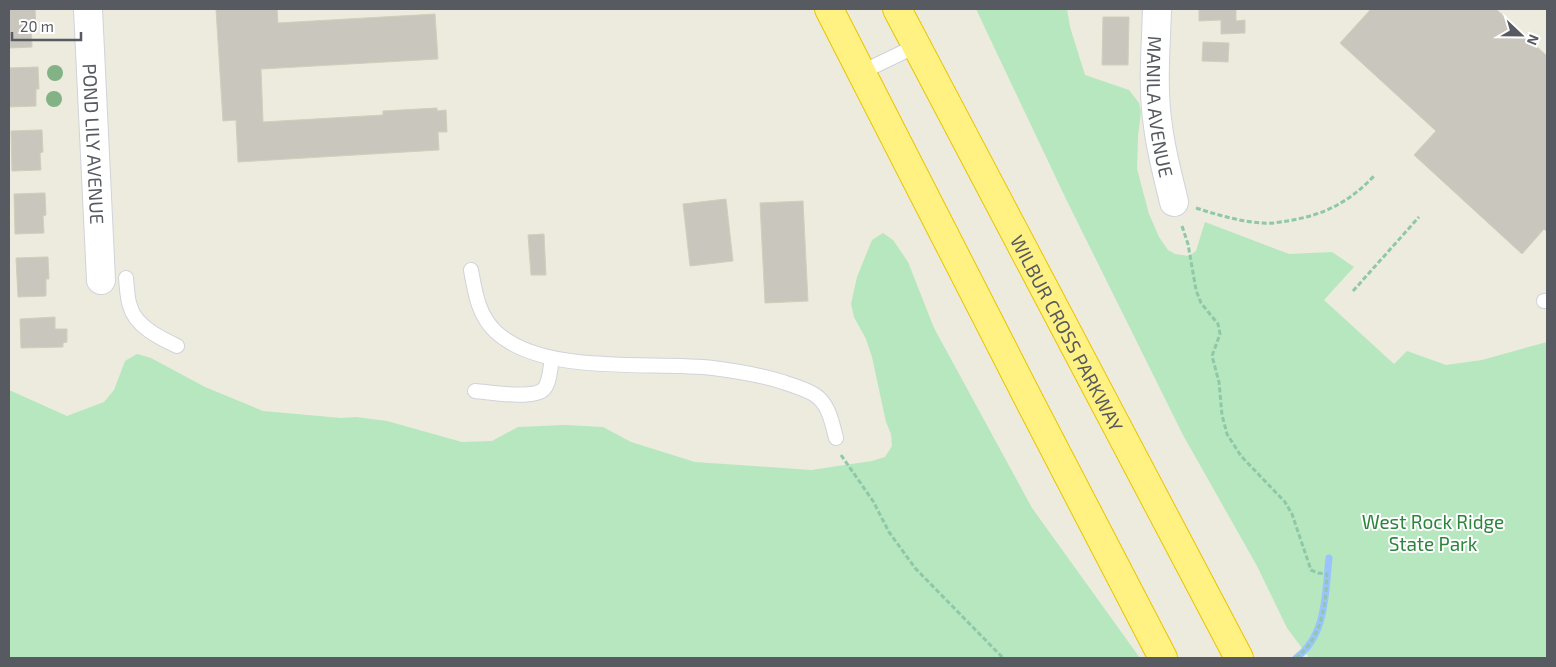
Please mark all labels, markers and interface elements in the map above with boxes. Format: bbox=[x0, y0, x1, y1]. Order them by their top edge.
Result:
scale bar bbox=[12, 10, 81, 42]
north arrow bbox=[1496, 10, 1546, 60]
text: 20 m bbox=[20, 17, 54, 35]
text: N bbox=[1524, 32, 1543, 48]
street label: MANILA AVENUE bbox=[1143, 35, 1179, 179]
street label: POND LILY AVENUE bbox=[79, 63, 110, 225]
street label: WILBUR CROSS PARKWAY bbox=[1006, 231, 1129, 435]
park label: West Rock Ridge State Park bbox=[1362, 510, 1504, 555]

